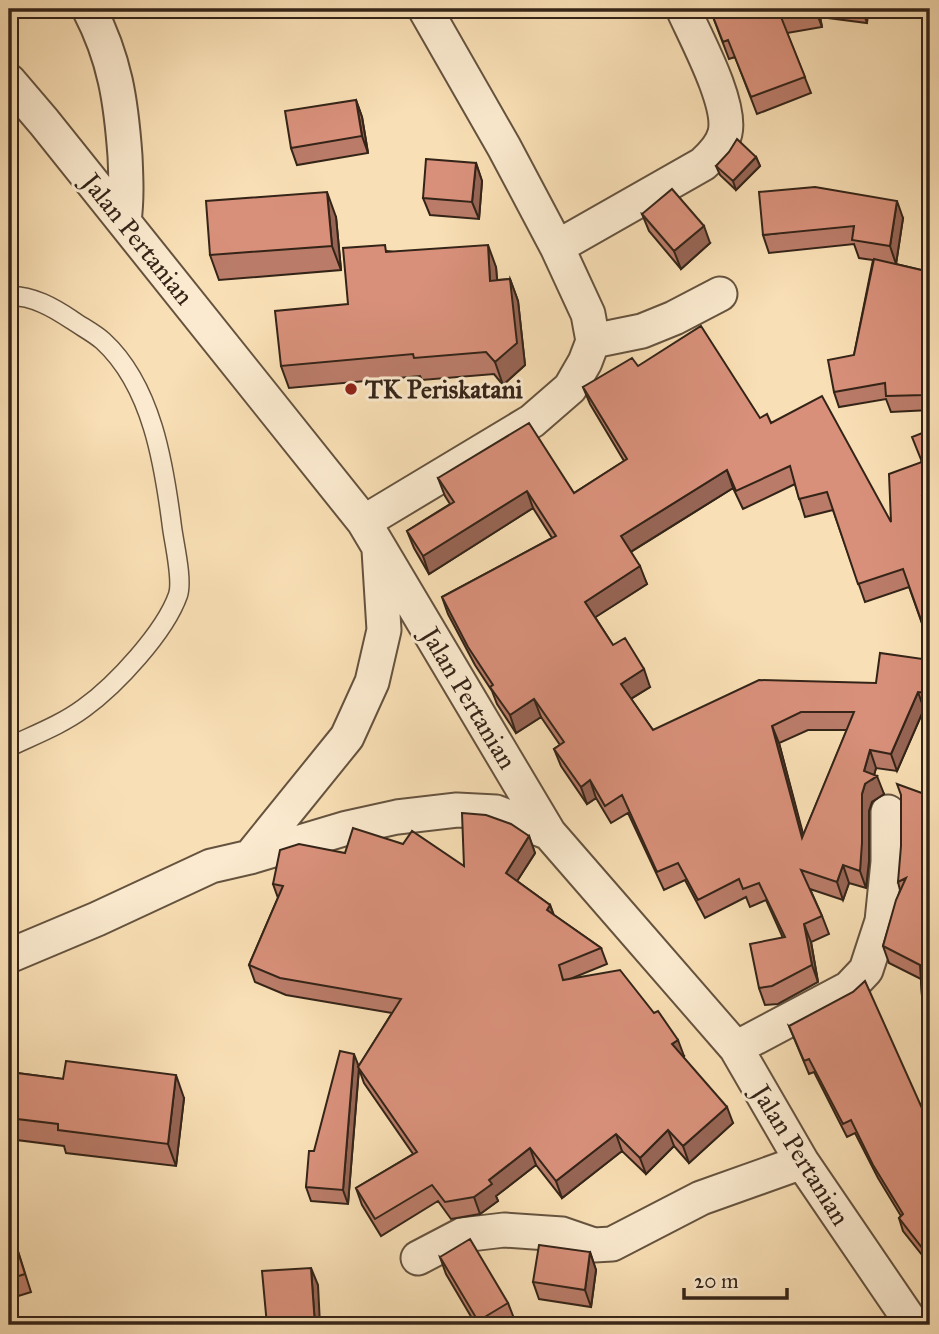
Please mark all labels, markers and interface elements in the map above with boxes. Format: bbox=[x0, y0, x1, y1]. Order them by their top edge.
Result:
street label: Jalan Pertanian bbox=[73, 164, 201, 311]
place label: TK Periskatani bbox=[364, 373, 524, 405]
marker: TK Periskatani bbox=[343, 381, 359, 397]
street label: Jalan Pertanian bbox=[413, 619, 524, 775]
street label: Jalan Pertanian bbox=[743, 1076, 857, 1231]
scale bar bbox=[684, 1257, 787, 1301]
text: 20 m bbox=[694, 1268, 739, 1294]

